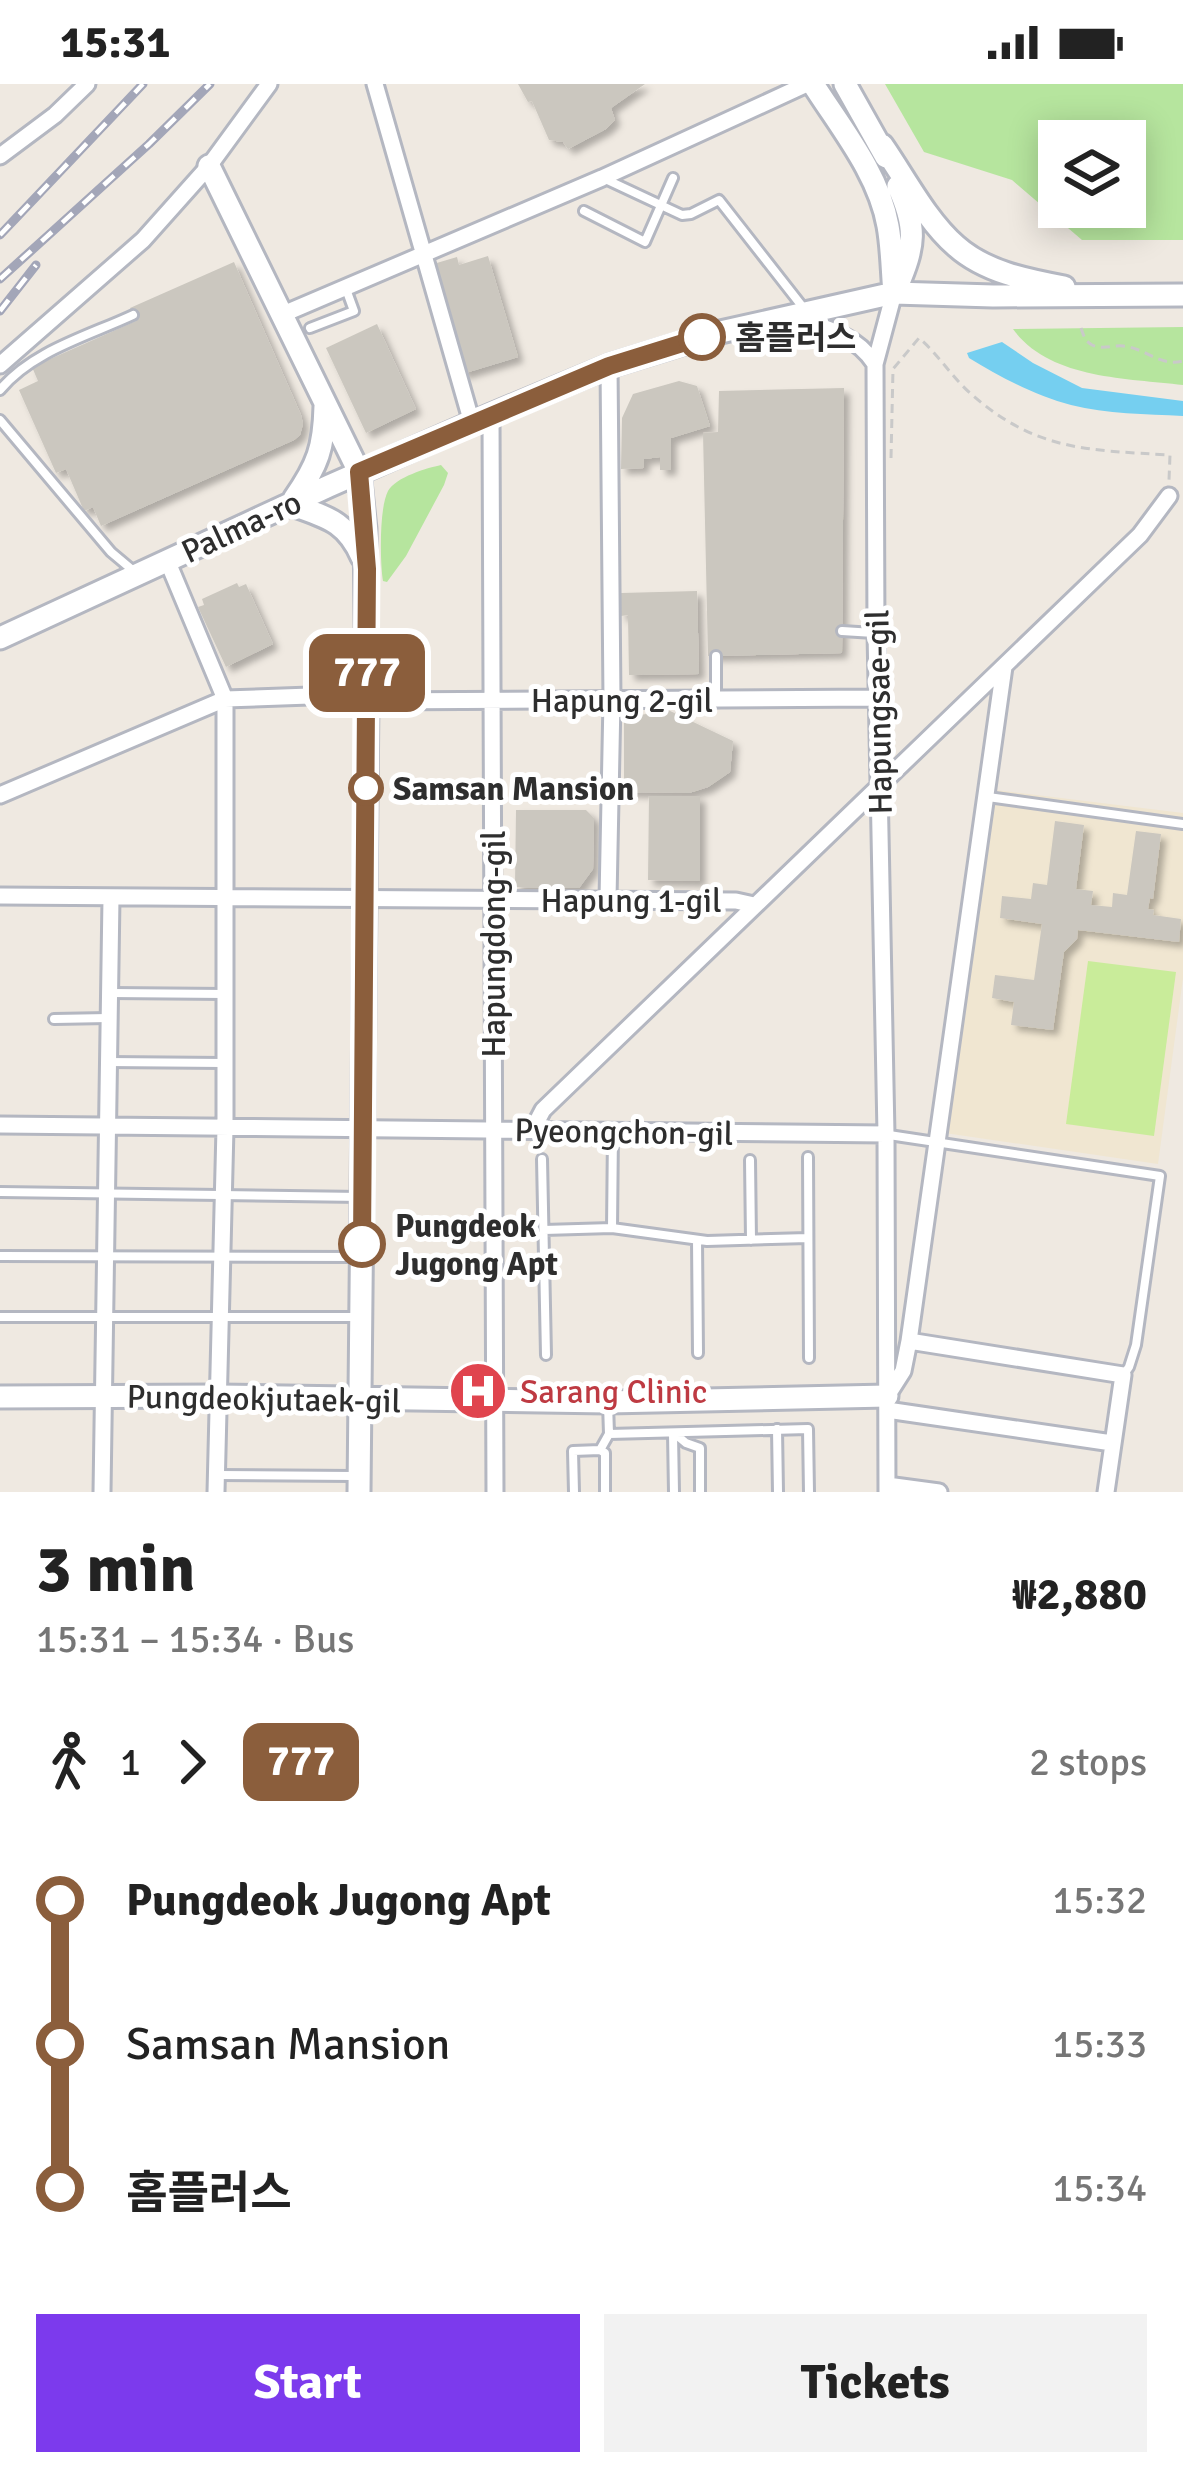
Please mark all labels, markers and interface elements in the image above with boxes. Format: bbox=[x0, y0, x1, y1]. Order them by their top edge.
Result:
text: 15:31 bbox=[60, 15, 170, 70]
map controls bbox=[1038, 120, 1146, 228]
button: layers bbox=[1038, 120, 1146, 228]
marker: 홈플러스 bbox=[680, 315, 724, 359]
place label: 홈플러스 bbox=[735, 318, 856, 359]
street label: Palma-ro bbox=[175, 482, 308, 573]
street label: Hapungsae-gil bbox=[857, 609, 902, 815]
line badge: 777 bbox=[298, 634, 436, 712]
text: 777 bbox=[333, 647, 401, 698]
street label: Hapung 2-gil bbox=[531, 681, 713, 722]
place label: Samsan Mansion bbox=[393, 769, 634, 810]
marker: Samsan Mansion bbox=[350, 772, 382, 804]
street label: Hapungdong-gil bbox=[474, 830, 515, 1058]
street label: Hapung 1-gil bbox=[540, 881, 722, 922]
street label: Pyeongchon-gil bbox=[514, 1110, 734, 1155]
place label: Pungdeok Jugong Apt bbox=[395, 1206, 558, 1285]
marker: Pungdeok Jugong Apt bbox=[340, 1222, 384, 1266]
hospital icon: Sarang Clinic bbox=[447, 1360, 509, 1422]
place label: Sarang Clinic bbox=[520, 1372, 707, 1413]
street label: Pungdeokjutaek-gil bbox=[126, 1377, 402, 1422]
text: 3 min bbox=[36, 1529, 195, 1610]
text: ₩2,880 bbox=[1012, 1567, 1147, 1622]
text: 15:31 – 15:34 · Bus bbox=[36, 1615, 354, 1663]
icon: walk bbox=[36, 1729, 102, 1795]
icon: forward bbox=[159, 1729, 225, 1795]
text: 777 bbox=[267, 1736, 335, 1787]
text: 1 bbox=[120, 1738, 141, 1786]
text: 2 stops bbox=[1029, 1738, 1147, 1786]
text: Pungdeok Jugong Apt bbox=[126, 1873, 551, 1928]
text: 15:32 bbox=[1052, 1876, 1147, 1924]
text: Samsan Mansion bbox=[126, 2017, 450, 2072]
text: 15:33 bbox=[1052, 2020, 1147, 2068]
text: 15:34 bbox=[1052, 2164, 1147, 2212]
text: 홈플러스 bbox=[126, 2166, 292, 2221]
button: Start bbox=[36, 2314, 580, 2452]
button: Tickets bbox=[604, 2314, 1147, 2452]

